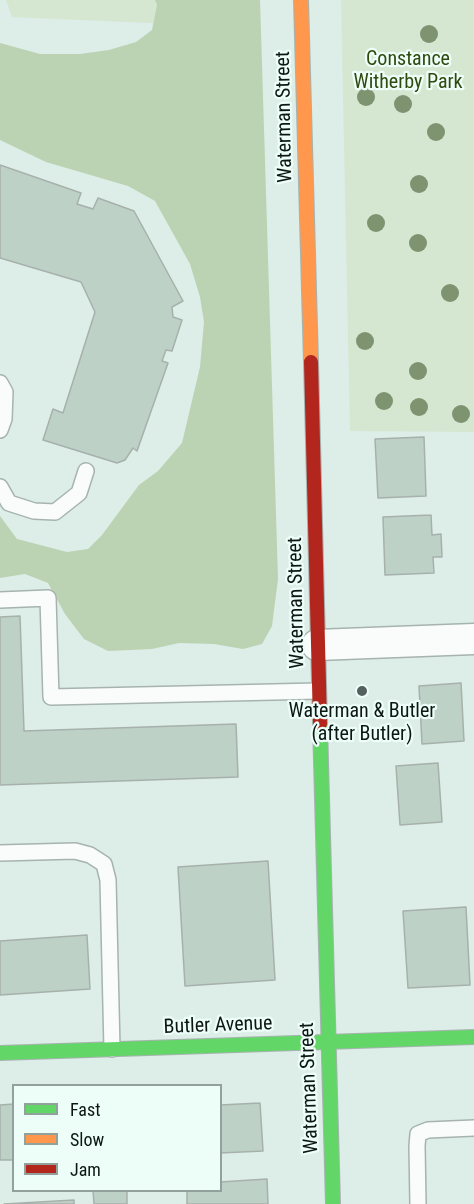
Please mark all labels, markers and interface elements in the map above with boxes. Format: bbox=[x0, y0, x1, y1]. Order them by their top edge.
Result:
park label: Constance Witherby Park bbox=[353, 48, 463, 95]
street label: Waterman Street bbox=[272, 51, 298, 183]
street label: Waterman Street bbox=[284, 537, 310, 669]
marker: Waterman & Butler (after Butler) bbox=[355, 684, 369, 698]
place label: Waterman & Butler (after Butler) bbox=[289, 700, 435, 747]
street label: Butler Avenue bbox=[163, 1012, 273, 1040]
street label: Waterman Street bbox=[296, 1022, 324, 1154]
legend bbox=[12, 1084, 222, 1192]
text: Fast bbox=[70, 1099, 101, 1120]
text: Slow bbox=[70, 1129, 104, 1150]
text: Jam bbox=[70, 1159, 101, 1180]

